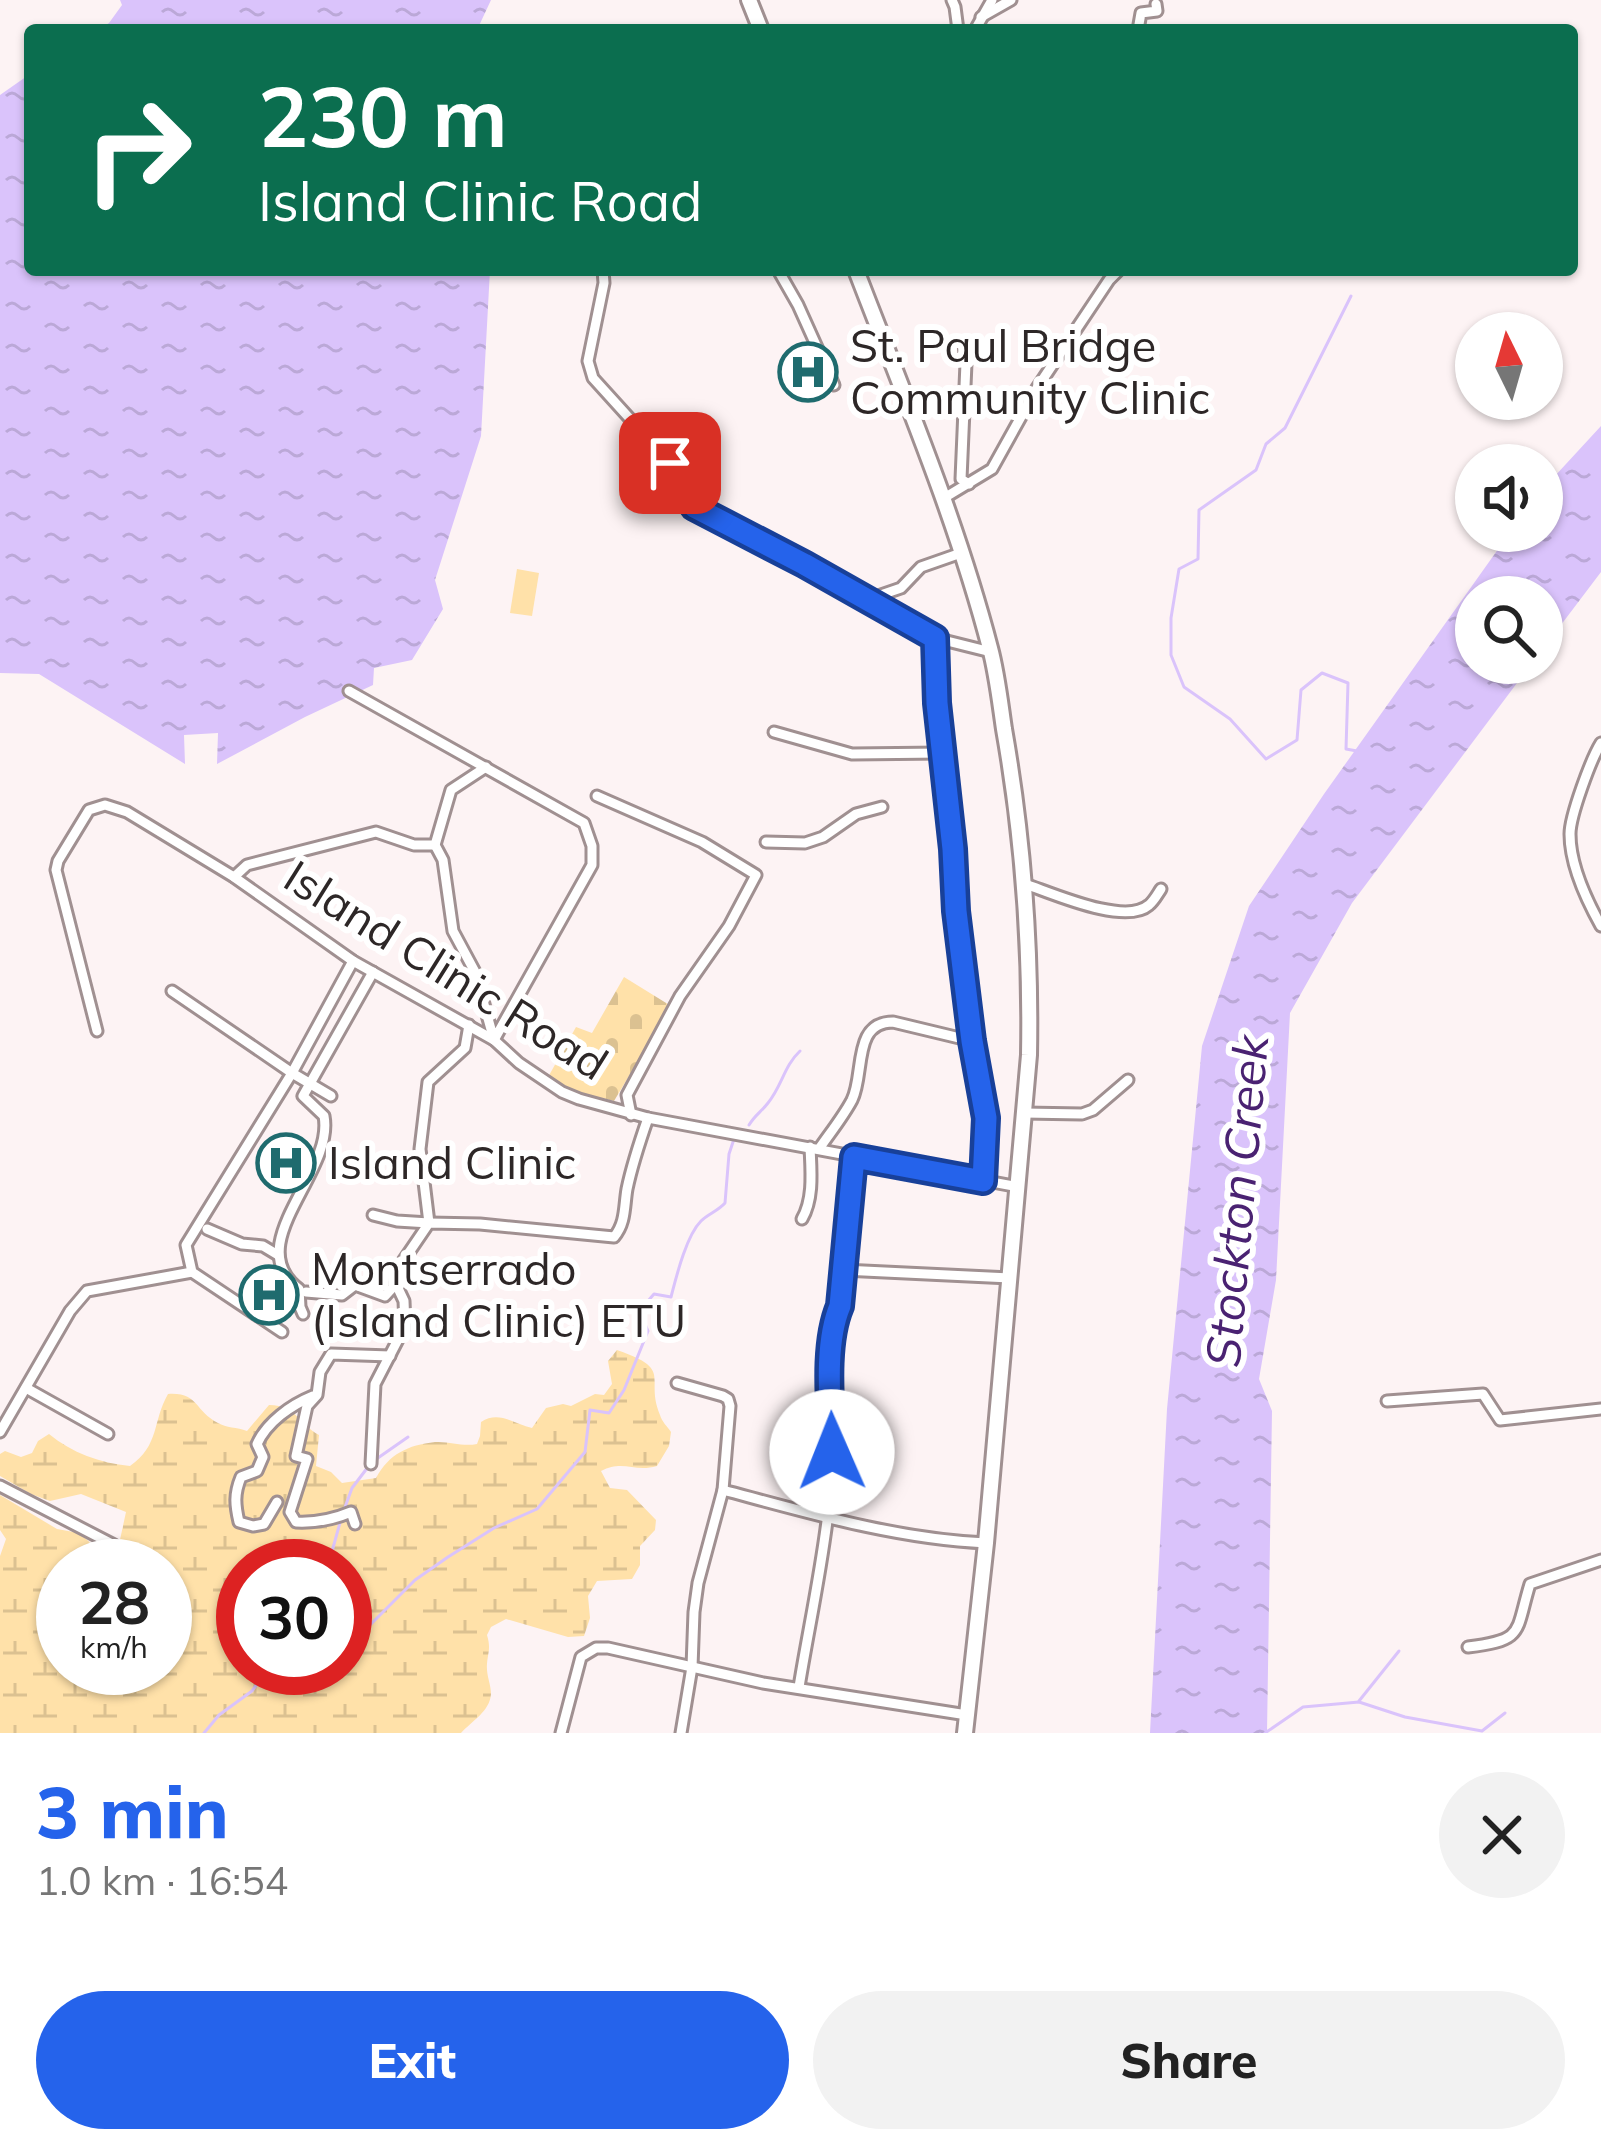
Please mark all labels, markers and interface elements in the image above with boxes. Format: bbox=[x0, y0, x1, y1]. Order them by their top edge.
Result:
text: 230 m bbox=[258, 63, 508, 168]
icon: right bbox=[60, 72, 216, 228]
text: Island Clinic Road bbox=[258, 167, 703, 235]
north arrow bbox=[1455, 312, 1563, 420]
map controls bbox=[1455, 312, 1563, 684]
place label: St. Paul Bridge Community Clinic bbox=[850, 317, 1210, 425]
hospital icon: St. Paul Bridge Community Clinic bbox=[777, 341, 839, 403]
pin bbox=[619, 412, 721, 514]
icon: arrive bbox=[637, 430, 703, 496]
button: sound bbox=[1455, 444, 1563, 552]
button: search bbox=[1455, 576, 1563, 684]
street label: Island Clinic Road bbox=[275, 847, 618, 1091]
water label: Stockton Creek bbox=[1192, 1031, 1281, 1369]
hospital icon: Island Clinic bbox=[255, 1132, 317, 1194]
place label: Island Clinic bbox=[328, 1134, 576, 1190]
place label: Montserrado (Island Clinic) ETU bbox=[311, 1240, 686, 1348]
hospital icon: Montserrado (Island Clinic) ETU bbox=[238, 1264, 300, 1326]
position arrow bbox=[769, 1389, 895, 1515]
speed limit sign: 30 bbox=[216, 1539, 372, 1695]
text: 28 bbox=[78, 1564, 150, 1639]
text: km/h bbox=[80, 1628, 148, 1666]
text: 3 min bbox=[36, 1766, 229, 1856]
button: close bbox=[1439, 1772, 1565, 1898]
text: 1.0 km · 16:54 bbox=[36, 1856, 288, 1905]
button: Exit bbox=[36, 1991, 789, 2129]
button: Share bbox=[813, 1991, 1565, 2129]

